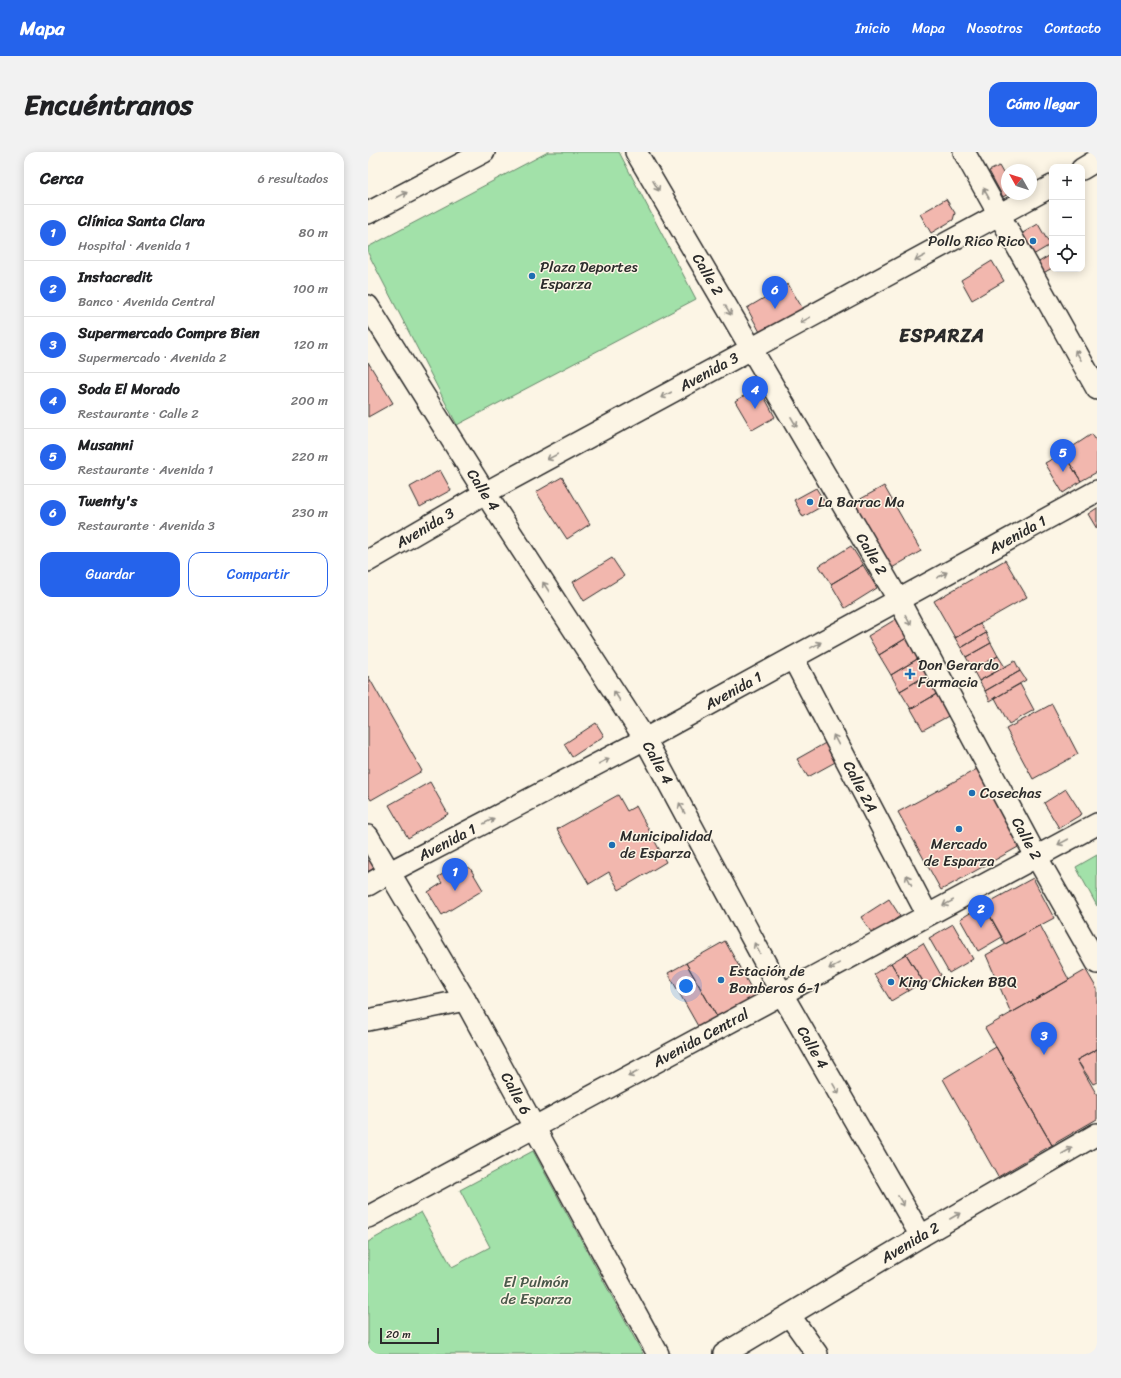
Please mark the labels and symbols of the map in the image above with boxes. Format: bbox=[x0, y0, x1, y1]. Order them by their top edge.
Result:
north arrow bbox=[1001, 164, 1037, 200]
one-way arrow bbox=[652, 180, 660, 192]
one-way arrow bbox=[982, 187, 990, 199]
one-way arrow bbox=[396, 191, 408, 198]
place label: Pollo Rico Rico bbox=[928, 228, 1026, 254]
marker: Pollo Rico Rico bbox=[1028, 236, 1038, 246]
street label: Calle 2 bbox=[685, 248, 731, 301]
place label: Plaza Deportes Esparza bbox=[540, 254, 639, 297]
one-way arrow bbox=[914, 255, 926, 263]
marker: Plaza Deportes Esparza bbox=[527, 271, 537, 281]
pin: 6 bbox=[762, 276, 788, 309]
one-way arrow bbox=[725, 304, 733, 316]
one-way arrow bbox=[800, 317, 812, 325]
district label: ESPARZA bbox=[899, 319, 985, 352]
street label: Avenida 3 bbox=[674, 345, 743, 399]
one-way arrow bbox=[1073, 349, 1081, 361]
pin: 4 bbox=[742, 376, 768, 409]
one-way arrow bbox=[660, 392, 672, 400]
one-way arrow bbox=[790, 416, 798, 428]
pin: 5 bbox=[1050, 439, 1076, 472]
one-way arrow bbox=[546, 454, 558, 461]
street label: Calle 4 bbox=[460, 463, 507, 517]
place label: La Barrac Ma bbox=[818, 489, 905, 515]
marker: La Barrac Ma bbox=[805, 497, 815, 507]
street label: Avenida 3 bbox=[390, 500, 459, 556]
street label: Avenida 1 bbox=[983, 508, 1051, 562]
street label: Calle 2 bbox=[849, 528, 895, 581]
one-way arrow bbox=[936, 571, 948, 578]
one-way arrow bbox=[542, 582, 550, 593]
one-way arrow bbox=[905, 613, 913, 625]
one-way arrow bbox=[810, 640, 822, 648]
place label: Don Gerardo Farmacia bbox=[918, 652, 999, 695]
street label: Avenida 1 bbox=[699, 664, 767, 717]
marker: Don Gerardo Farmacia bbox=[905, 669, 915, 679]
one-way arrow bbox=[613, 691, 621, 702]
one-way arrow bbox=[832, 734, 840, 746]
street label: Calle 4 bbox=[635, 736, 680, 789]
one-way arrow bbox=[598, 756, 610, 764]
street label: Calle 2A bbox=[836, 756, 885, 817]
place label: Cosechas bbox=[980, 780, 1041, 806]
marker: Cosechas bbox=[967, 788, 977, 798]
one-way arrow bbox=[678, 803, 685, 815]
street label: Calle 2 bbox=[1004, 812, 1049, 865]
street label: Avenida 1 bbox=[413, 816, 481, 869]
one-way arrow bbox=[483, 817, 495, 824]
place label: Municipalidad de Esparza bbox=[620, 823, 712, 866]
marker: Mercado de Esparza bbox=[954, 824, 964, 834]
place label: Mercado de Esparza bbox=[924, 831, 995, 874]
one-way arrow bbox=[1057, 839, 1069, 847]
marker: Municipalidad de Esparza bbox=[607, 840, 617, 850]
pin: 1 bbox=[442, 858, 468, 891]
one-way arrow bbox=[905, 874, 913, 886]
pin: 2 bbox=[968, 895, 994, 928]
one-way arrow bbox=[942, 900, 954, 908]
one-way arrow bbox=[752, 942, 760, 954]
place label: Estación de Bomberos 6-1 bbox=[729, 958, 820, 1001]
one-way arrow bbox=[828, 962, 840, 970]
place label: King Chicken BBQ bbox=[899, 969, 1017, 995]
marker: Estación de Bomberos 6-1 bbox=[716, 975, 726, 985]
your location bbox=[676, 976, 696, 996]
marker: King Chicken BBQ bbox=[886, 977, 896, 987]
street label: Avenida Central bbox=[647, 1001, 754, 1075]
street label: Calle 4 bbox=[790, 1021, 835, 1074]
pin: 3 bbox=[1031, 1022, 1057, 1055]
street label: Calle 6 bbox=[494, 1067, 538, 1120]
one-way arrow bbox=[627, 1071, 639, 1078]
one-way arrow bbox=[833, 1083, 841, 1095]
one-way arrow bbox=[1061, 1147, 1073, 1155]
one-way arrow bbox=[898, 1195, 906, 1207]
one-way arrow bbox=[948, 1212, 960, 1220]
street label: Avenida 2 bbox=[875, 1215, 945, 1271]
park label: El Pulmón de Esparza bbox=[501, 1269, 572, 1312]
scale bar bbox=[380, 1326, 439, 1345]

